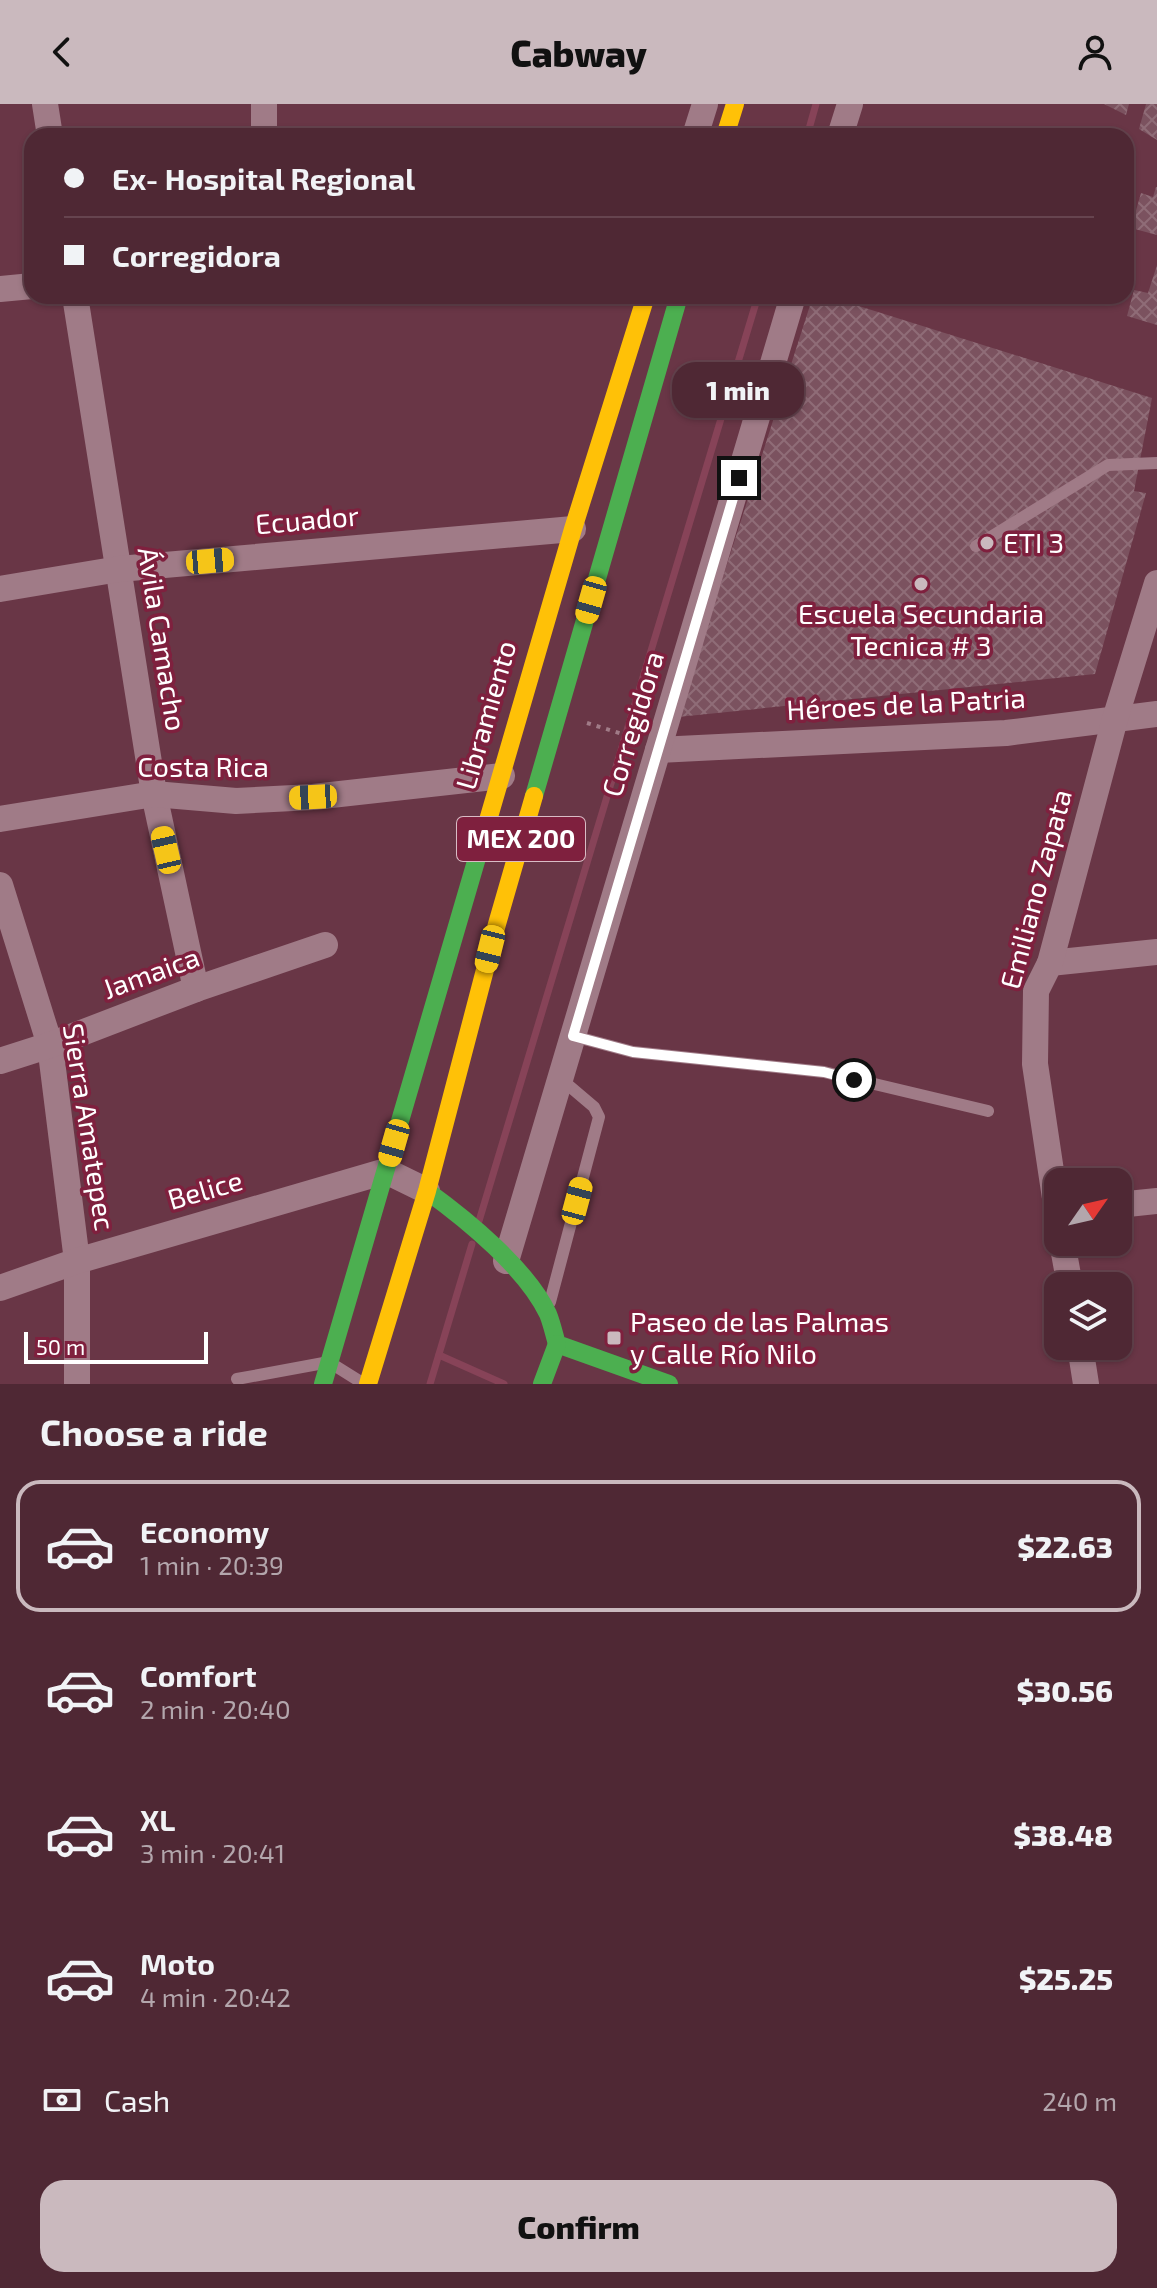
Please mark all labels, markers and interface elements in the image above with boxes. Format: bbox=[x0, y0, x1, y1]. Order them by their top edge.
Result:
icon: back bbox=[40, 30, 84, 74]
icon: person bbox=[1073, 30, 1117, 74]
text: Cabway bbox=[510, 31, 647, 74]
text: Ex- Hospital Regional bbox=[112, 160, 415, 196]
text: Corregidora bbox=[112, 237, 281, 273]
callout: 1 min bbox=[673, 362, 805, 418]
text: 1 min bbox=[706, 374, 770, 405]
route end bbox=[721, 460, 757, 496]
street label: Ecuador bbox=[254, 498, 360, 540]
place label: ETI 3 bbox=[1003, 525, 1064, 559]
marker: ETI 3 bbox=[978, 534, 996, 552]
street label: Ávila Camacho bbox=[132, 544, 194, 733]
car bbox=[185, 547, 235, 575]
car bbox=[573, 574, 609, 626]
marker: Escuela Secundaria Tecnica # 3 bbox=[912, 575, 930, 593]
place label: Escuela Secundaria Tecnica # 3 bbox=[798, 596, 1044, 662]
street label: Libramiento bbox=[448, 636, 523, 793]
street label: Corregidora bbox=[594, 647, 670, 800]
street label: Héroes de la Patria bbox=[786, 680, 1026, 726]
street label: Costa Rica bbox=[137, 749, 269, 783]
car bbox=[288, 784, 338, 810]
street label: Emiliano Zapata bbox=[992, 785, 1078, 992]
road number: MEX 200 bbox=[457, 817, 585, 861]
car bbox=[149, 824, 183, 876]
car bbox=[473, 923, 507, 975]
street label: Jamaica bbox=[97, 939, 204, 1005]
street label: Sierra Amatepec bbox=[57, 1021, 123, 1233]
route start bbox=[836, 1062, 872, 1098]
car bbox=[376, 1117, 412, 1169]
street label: Belice bbox=[163, 1162, 246, 1216]
north arrow bbox=[1044, 1168, 1132, 1256]
map controls bbox=[1044, 1168, 1132, 1360]
car bbox=[559, 1175, 595, 1227]
button: layers bbox=[1044, 1272, 1132, 1360]
place label: Paseo de las Palmas y Calle Río Nilo bbox=[630, 1304, 889, 1370]
scale bar bbox=[24, 1328, 208, 1364]
marker: Paseo de las Palmas y Calle Río Nilo bbox=[605, 1329, 623, 1347]
text: 50 m bbox=[36, 1333, 85, 1359]
text: Choose a ride bbox=[40, 1410, 268, 1453]
icon: car bbox=[44, 1510, 116, 1582]
text: Economy bbox=[140, 1513, 269, 1549]
text: $22.63 bbox=[1017, 1528, 1113, 1564]
text: 1 min · 20:39 bbox=[140, 1549, 284, 1580]
icon: car bbox=[44, 1654, 116, 1726]
text: Comfort bbox=[140, 1657, 257, 1693]
text: $30.56 bbox=[1016, 1672, 1113, 1708]
text: 2 min · 20:40 bbox=[140, 1693, 291, 1724]
icon: car bbox=[44, 1798, 116, 1870]
text: XL bbox=[140, 1801, 175, 1837]
text: $38.48 bbox=[1013, 1816, 1113, 1852]
text: 3 min · 20:41 bbox=[140, 1837, 285, 1868]
icon: car bbox=[44, 1942, 116, 2014]
text: Moto bbox=[140, 1945, 215, 1981]
text: $25.25 bbox=[1019, 1960, 1113, 1996]
text: 4 min · 20:42 bbox=[140, 1981, 291, 2012]
icon: cash bbox=[40, 2078, 84, 2122]
text: Cash bbox=[104, 2082, 170, 2118]
text: 240 m bbox=[1042, 2085, 1117, 2116]
button: Confirm bbox=[40, 2180, 1117, 2272]

